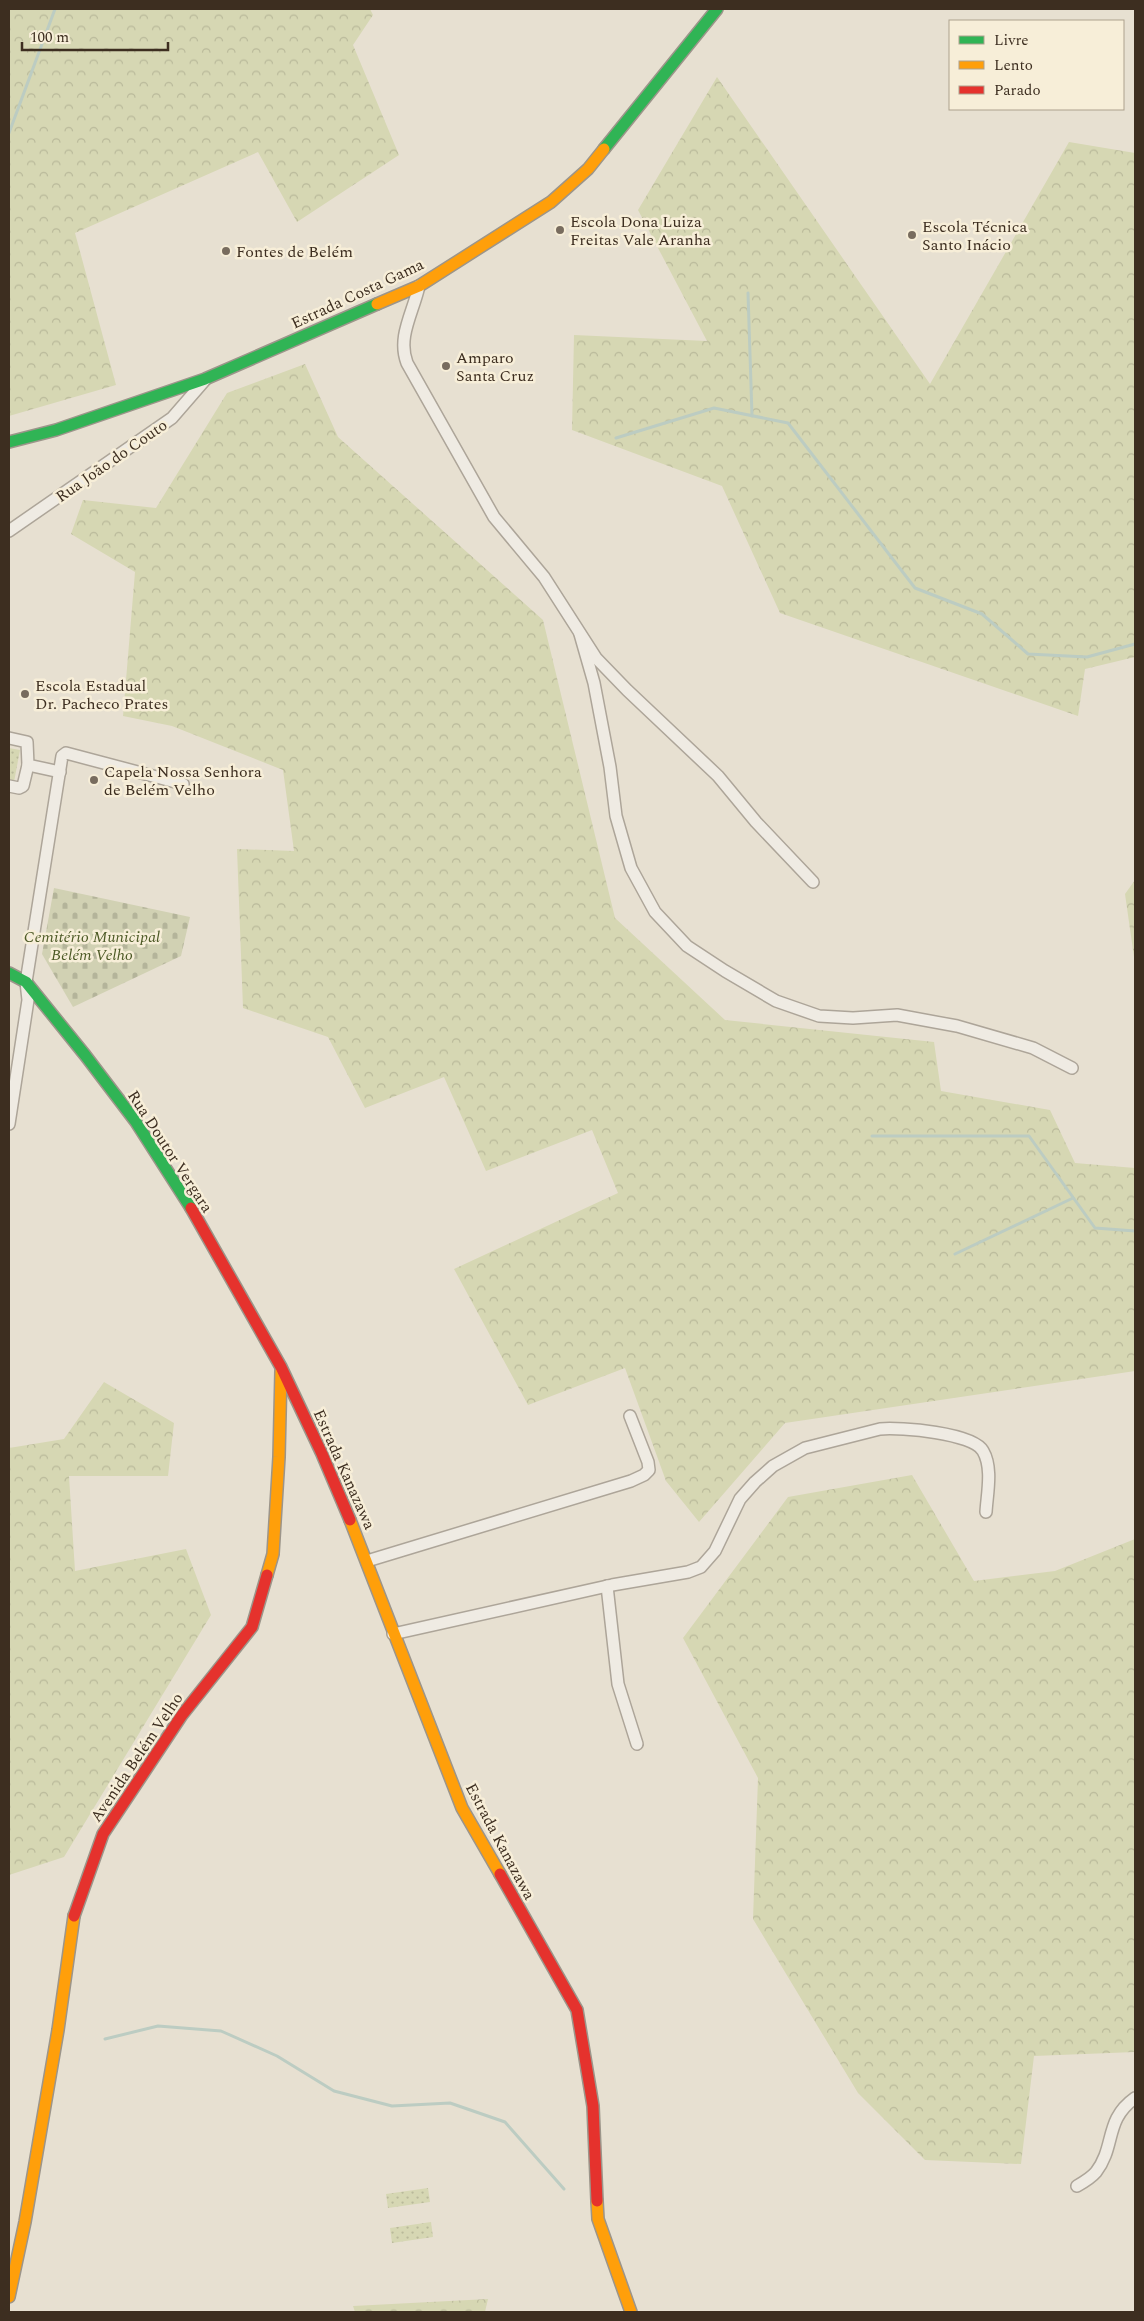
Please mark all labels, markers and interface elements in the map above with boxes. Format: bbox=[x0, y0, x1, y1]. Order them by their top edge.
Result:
scale bar bbox=[22, 20, 169, 52]
legend bbox=[949, 20, 1124, 110]
text: 100 m bbox=[30, 26, 69, 49]
text: Livre bbox=[994, 29, 1029, 52]
text: Lento bbox=[994, 54, 1033, 77]
text: Parado bbox=[994, 79, 1041, 102]
place label: Escola Dona Luiza Freitas Vale Aranha bbox=[570, 210, 711, 252]
place label: Escola Técnica Santo Inácio bbox=[922, 215, 1027, 257]
marker: Escola Dona Luiza Freitas Vale Aranha bbox=[554, 224, 566, 236]
marker: Escola Técnica Santo Inácio bbox=[906, 229, 918, 241]
place label: Fontes de Belém bbox=[236, 240, 353, 264]
marker: Fontes de Belém bbox=[220, 245, 232, 257]
street label: Estrada Costa Gama bbox=[287, 252, 428, 335]
place label: Amparo Santa Cruz bbox=[456, 346, 534, 388]
marker: Amparo Santa Cruz bbox=[440, 360, 452, 372]
street label: Rua João do Couto bbox=[51, 413, 172, 508]
place label: Escola Estadual Dr. Pacheco Prates bbox=[35, 674, 168, 716]
marker: Escola Estadual Dr. Pacheco Prates bbox=[19, 688, 31, 700]
place label: Capela Nossa Senhora de Belém Velho bbox=[104, 760, 262, 802]
marker: Capela Nossa Senhora de Belém Velho bbox=[88, 774, 100, 786]
park label: Cemitério Municipal Belém Velho bbox=[24, 925, 160, 967]
street label: Rua Doutor Vergara bbox=[121, 1085, 219, 1218]
street label: Estrada Kanazawa bbox=[307, 1405, 381, 1534]
street label: Avenida Belém Velho bbox=[84, 1688, 189, 1827]
street label: Estrada Kanazawa bbox=[459, 1779, 541, 1904]

